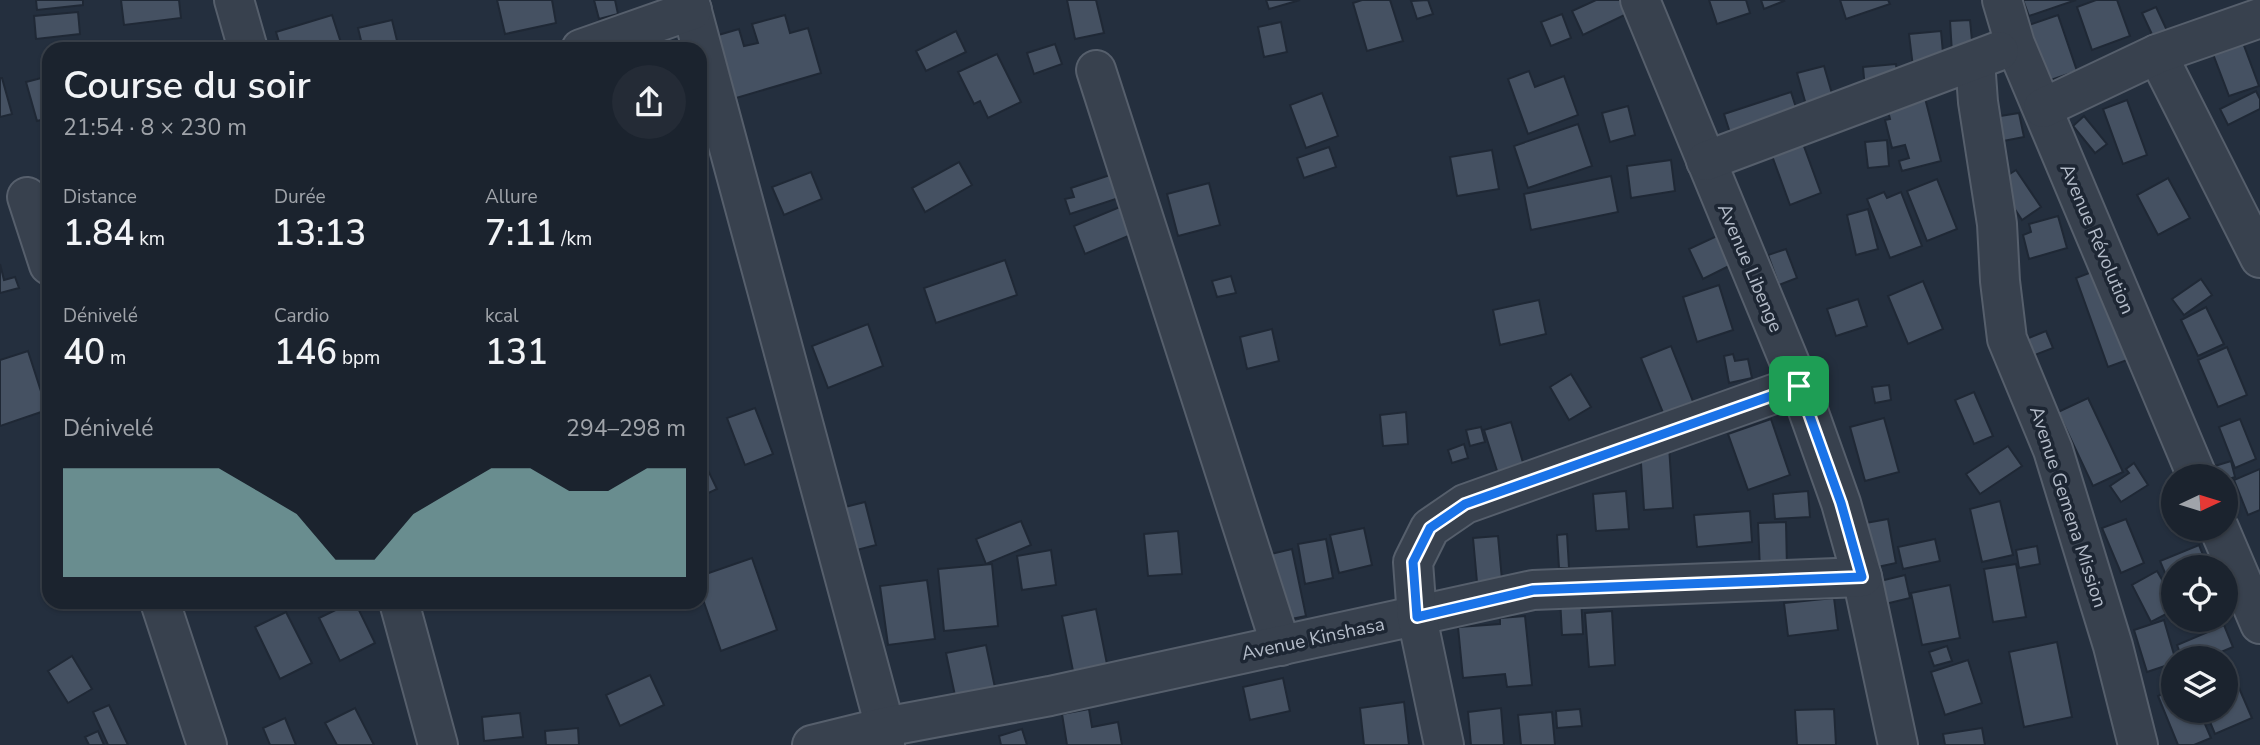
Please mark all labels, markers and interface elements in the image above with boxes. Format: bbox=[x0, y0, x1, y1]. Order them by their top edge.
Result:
text: Course du soir bbox=[63, 60, 311, 111]
button: share bbox=[612, 65, 686, 139]
text: 21:54 · 8 × 230 m bbox=[63, 112, 247, 143]
street label: Avenue Révolution bbox=[2054, 160, 2140, 318]
text: Distance bbox=[63, 184, 137, 210]
text: Durée bbox=[274, 184, 326, 210]
text: Allure bbox=[485, 184, 538, 210]
street label: Avenue Libenge bbox=[1711, 200, 1789, 336]
text: 1.84 bbox=[63, 210, 134, 257]
text: 13:13 bbox=[274, 210, 366, 257]
text: 7:11 bbox=[485, 210, 556, 257]
text: km bbox=[134, 226, 165, 252]
text: /km bbox=[556, 226, 592, 252]
text: Dénivelé bbox=[63, 303, 138, 329]
text: Cardio bbox=[274, 303, 329, 329]
text: kcal bbox=[485, 303, 519, 329]
text: 40 bbox=[63, 329, 105, 376]
text: 146 bbox=[274, 329, 337, 376]
text: 131 bbox=[485, 329, 548, 376]
text: m bbox=[105, 345, 126, 371]
text: bpm bbox=[337, 345, 380, 371]
pin bbox=[1769, 356, 1829, 416]
icon: arrive bbox=[1780, 367, 1818, 405]
street label: Avenue Gemena Mission bbox=[2023, 403, 2113, 611]
text: Dénivelé bbox=[63, 413, 154, 444]
text: 294–298 m bbox=[566, 413, 686, 444]
north arrow bbox=[2161, 464, 2238, 541]
map controls bbox=[2161, 464, 2238, 723]
button: locate bbox=[2161, 555, 2238, 632]
street label: Avenue Kinshasa bbox=[1239, 611, 1387, 667]
button: layers bbox=[2161, 646, 2238, 723]

